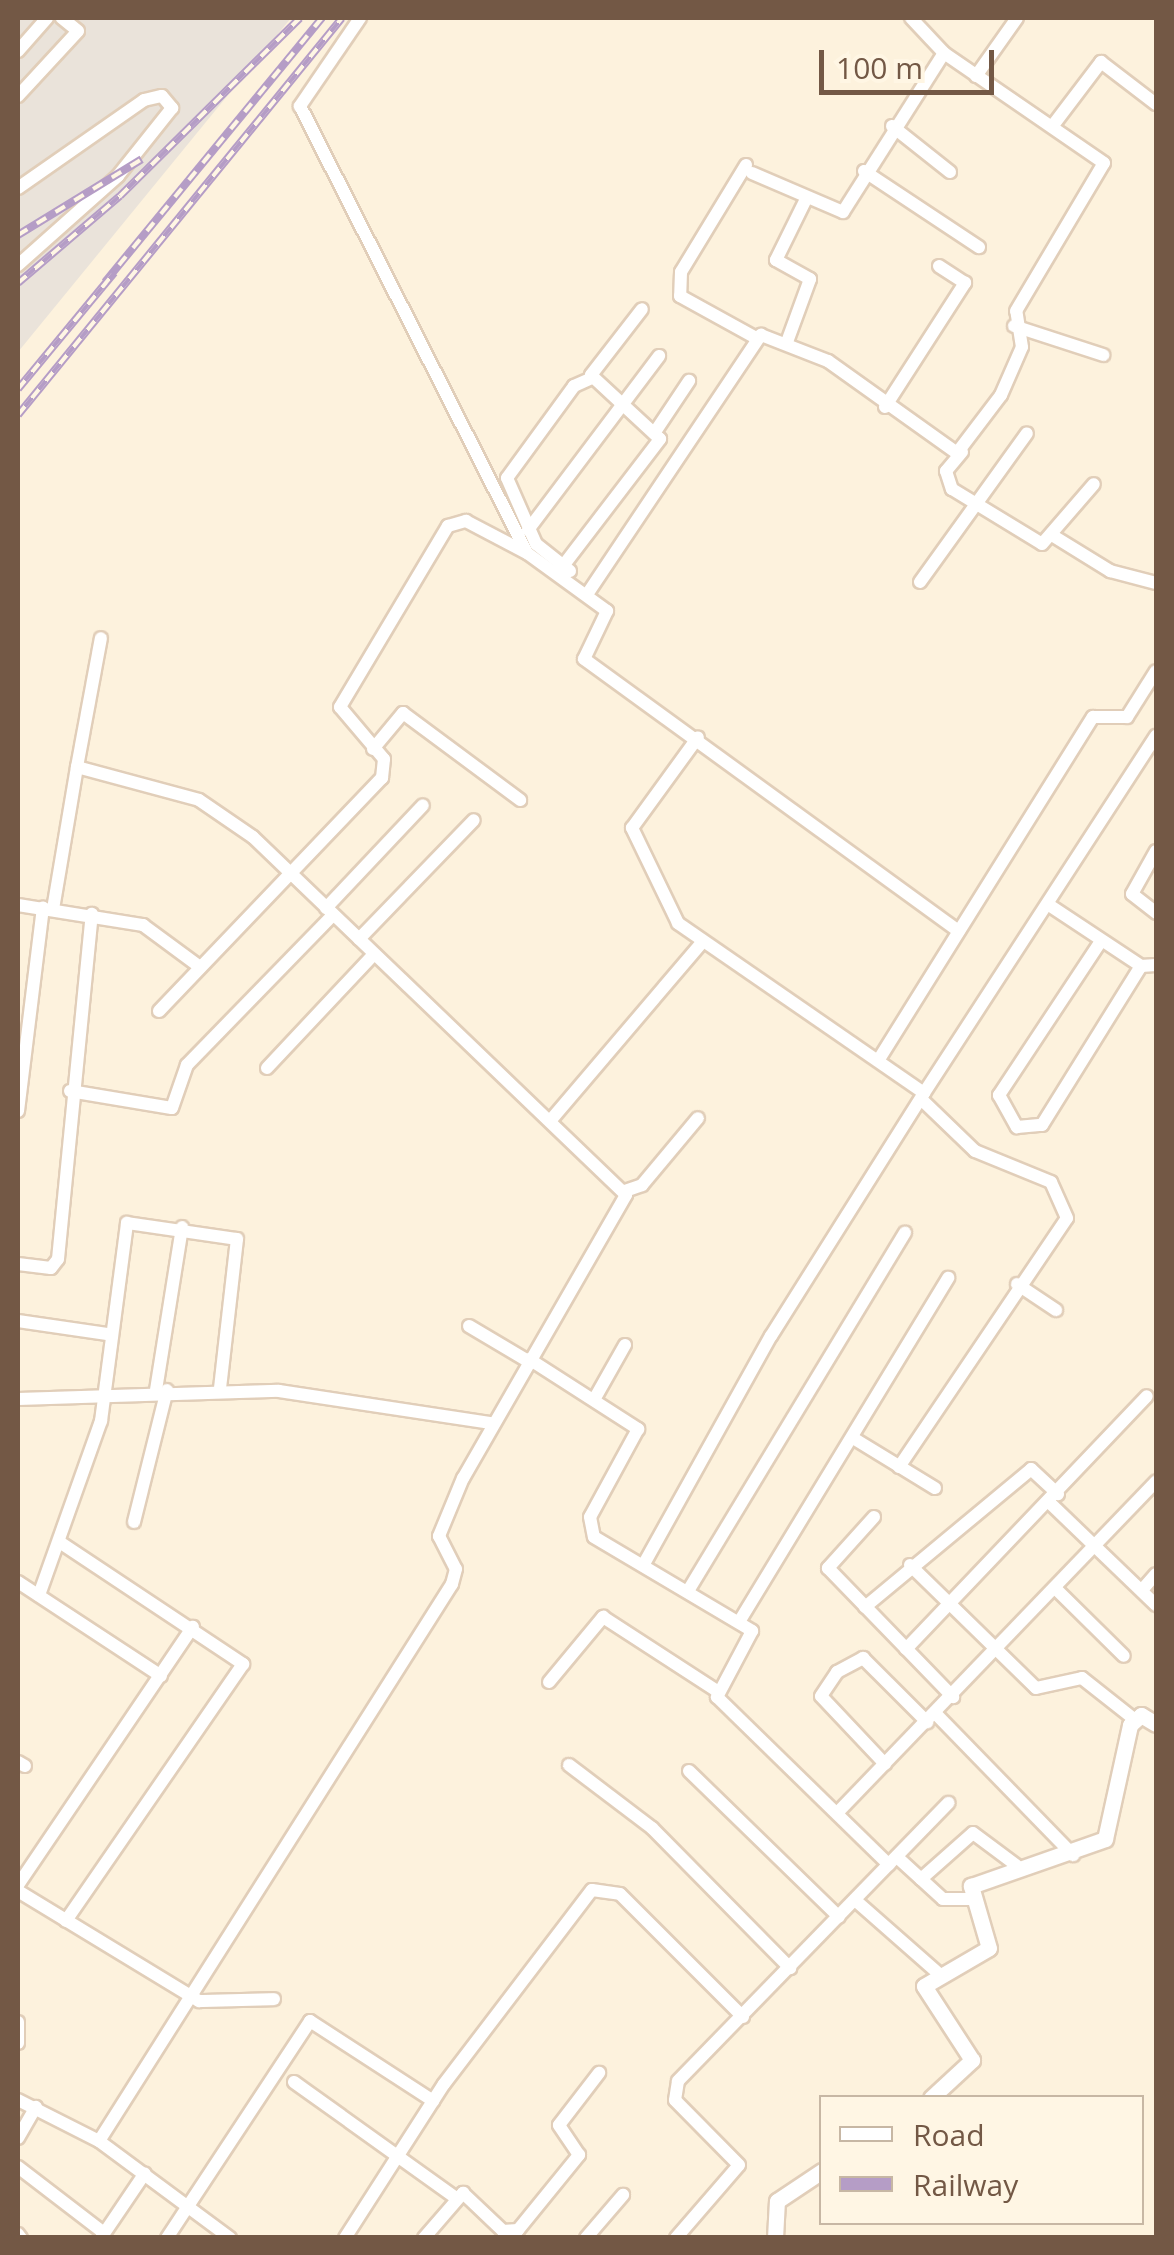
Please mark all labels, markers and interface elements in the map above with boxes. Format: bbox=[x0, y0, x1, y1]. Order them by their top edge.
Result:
scale bar bbox=[824, 30, 999, 92]
text: 100 m bbox=[836, 47, 923, 88]
legend bbox=[819, 2095, 1144, 2225]
text: Road bbox=[913, 2114, 985, 2155]
text: Railway bbox=[913, 2164, 1018, 2205]

